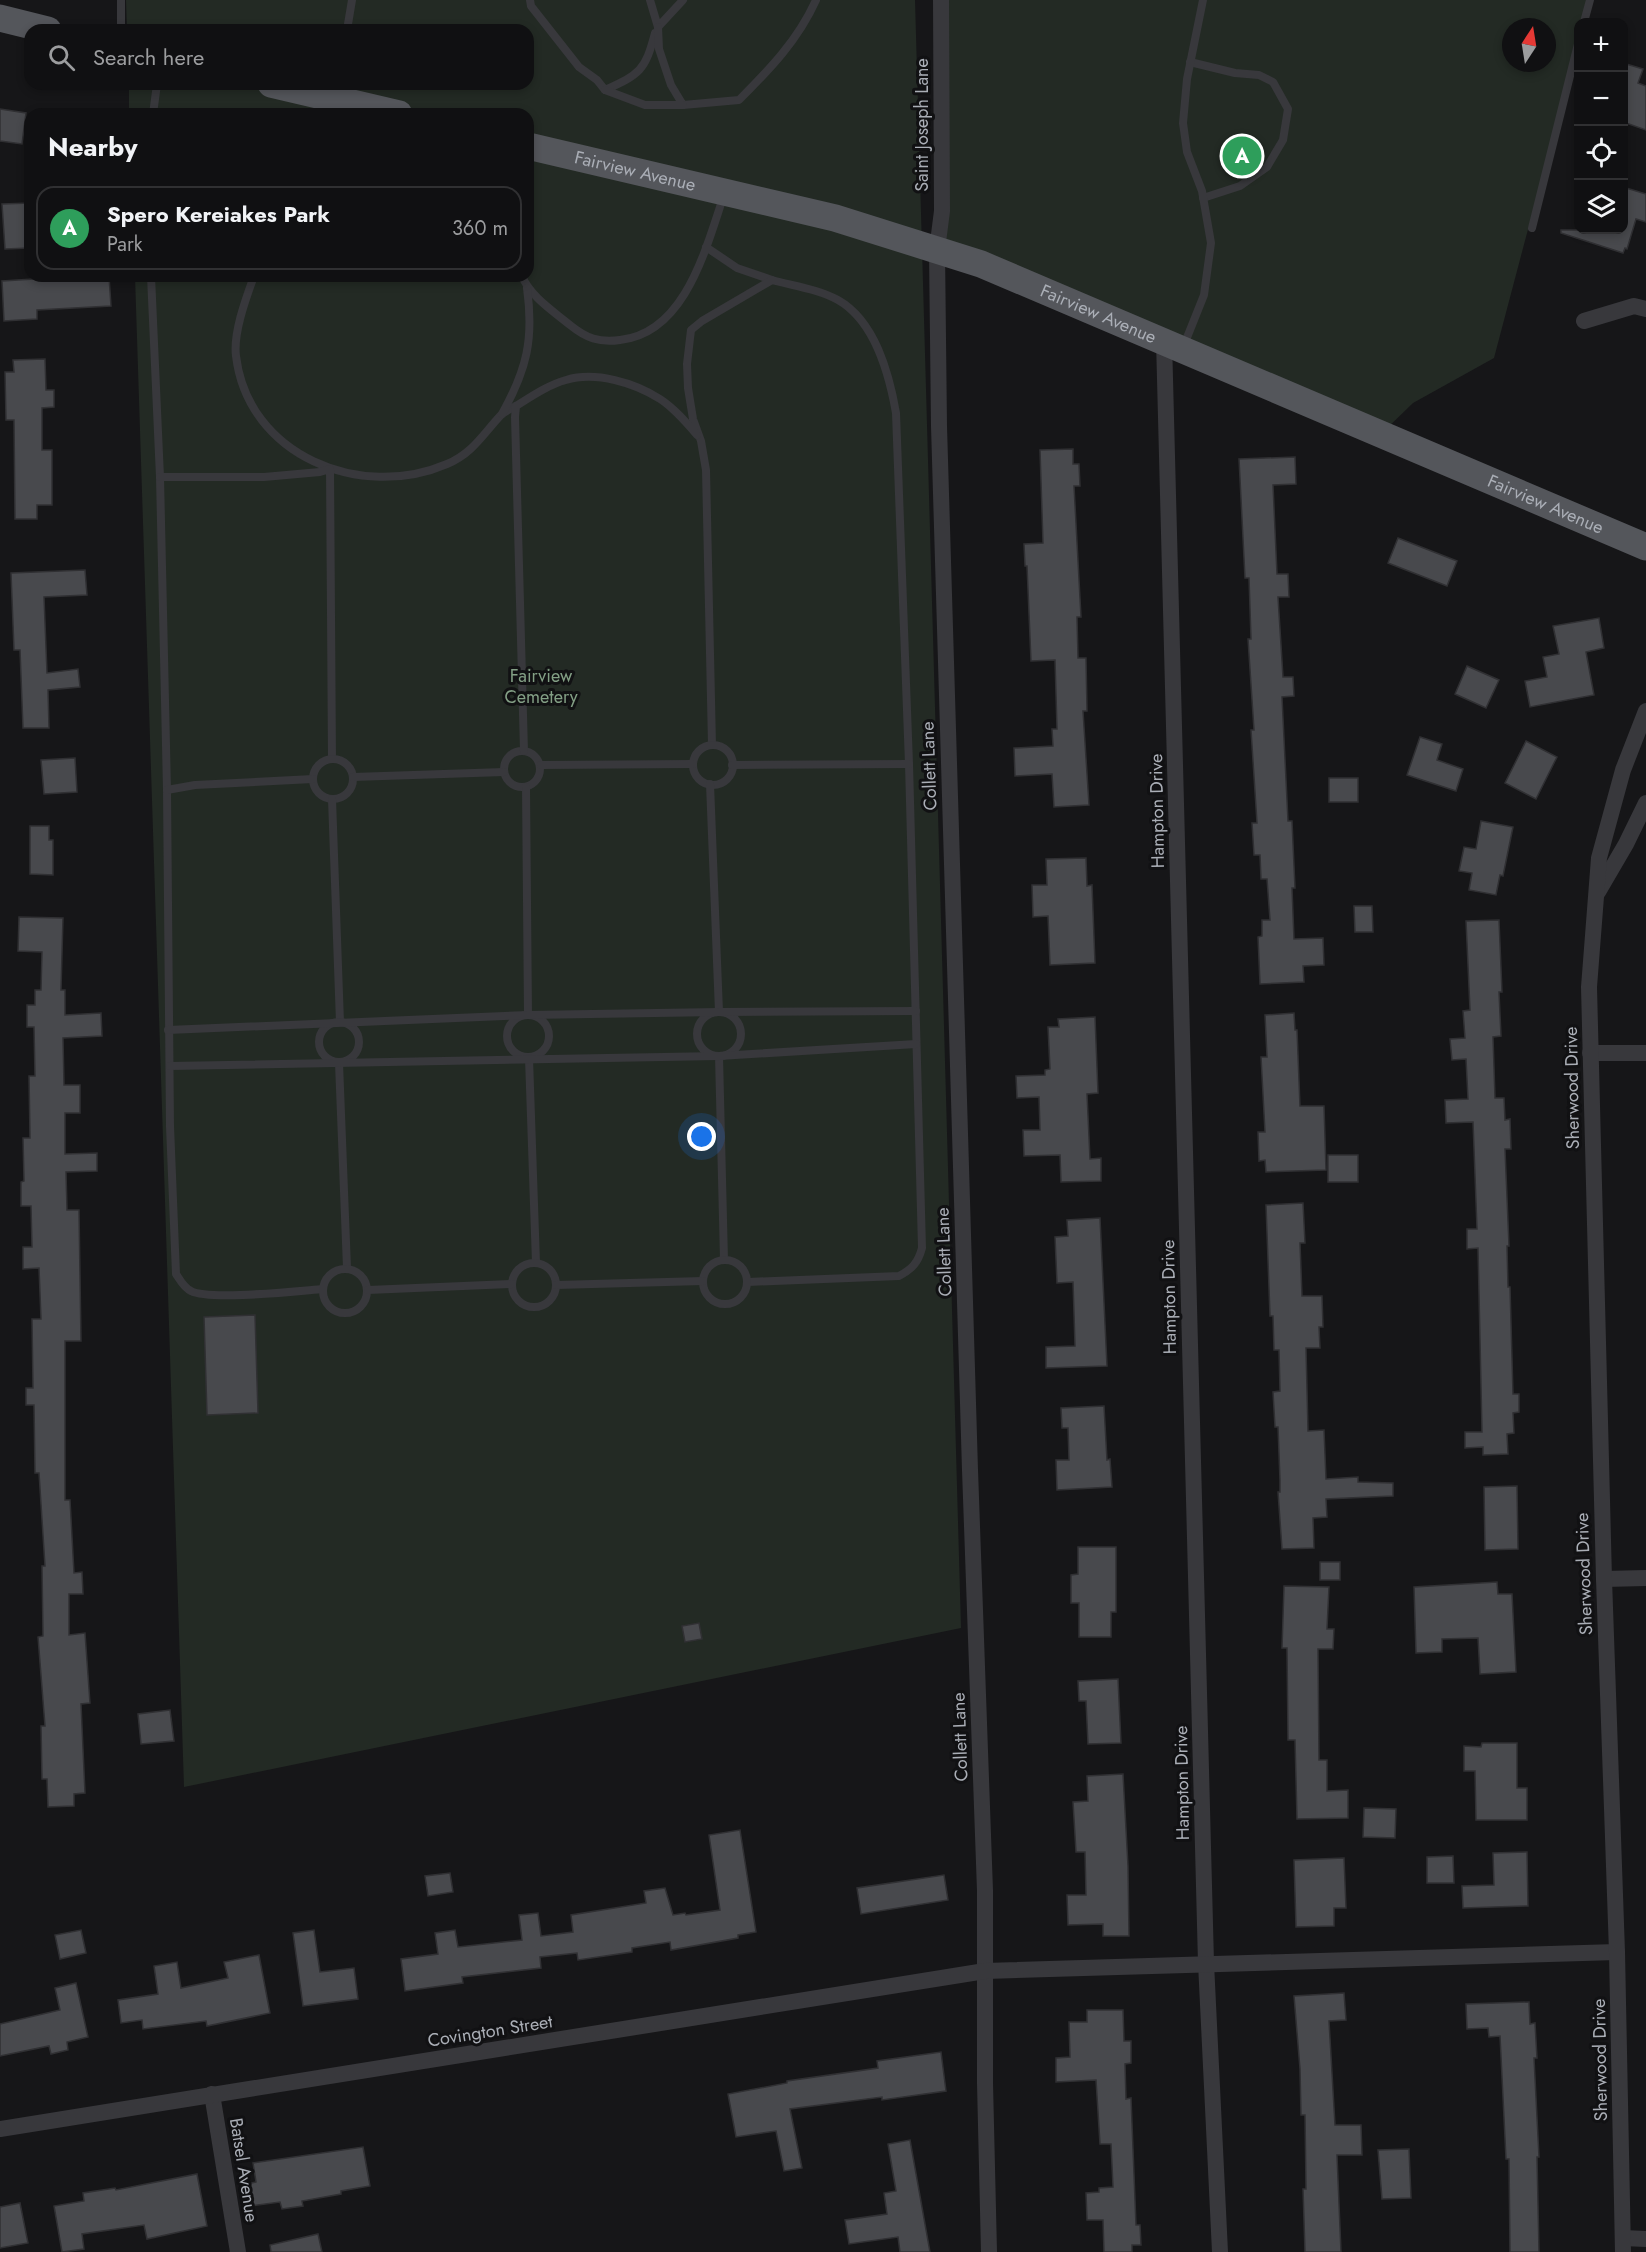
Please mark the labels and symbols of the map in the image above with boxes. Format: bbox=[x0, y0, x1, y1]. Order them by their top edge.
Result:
north arrow bbox=[1502, 18, 1556, 72]
street label: Saint Joseph Lane bbox=[909, 58, 935, 192]
pin: A bbox=[1222, 134, 1262, 178]
street label: Fairview Avenue bbox=[572, 144, 698, 198]
street label: Fairview Avenue bbox=[1036, 278, 1161, 350]
street label: Fairview Avenue bbox=[1483, 468, 1608, 540]
park label: Fairview Cemetery bbox=[504, 663, 578, 710]
street label: Collett Lane bbox=[914, 721, 944, 811]
street label: Hampton Drive bbox=[1143, 753, 1171, 869]
street label: Sherwood Drive bbox=[1558, 1026, 1586, 1150]
your location bbox=[687, 1122, 716, 1151]
street label: Collett Lane bbox=[929, 1207, 959, 1297]
street label: Hampton Drive bbox=[1155, 1239, 1183, 1355]
street label: Sherwood Drive bbox=[1569, 1512, 1599, 1636]
street label: Collett Lane bbox=[945, 1692, 975, 1782]
street label: Hampton Drive bbox=[1168, 1725, 1196, 1841]
street label: Sherwood Drive bbox=[1586, 1998, 1614, 2122]
street label: Covington Street bbox=[426, 2008, 555, 2054]
street label: Batsel Avenue bbox=[223, 2116, 265, 2224]

